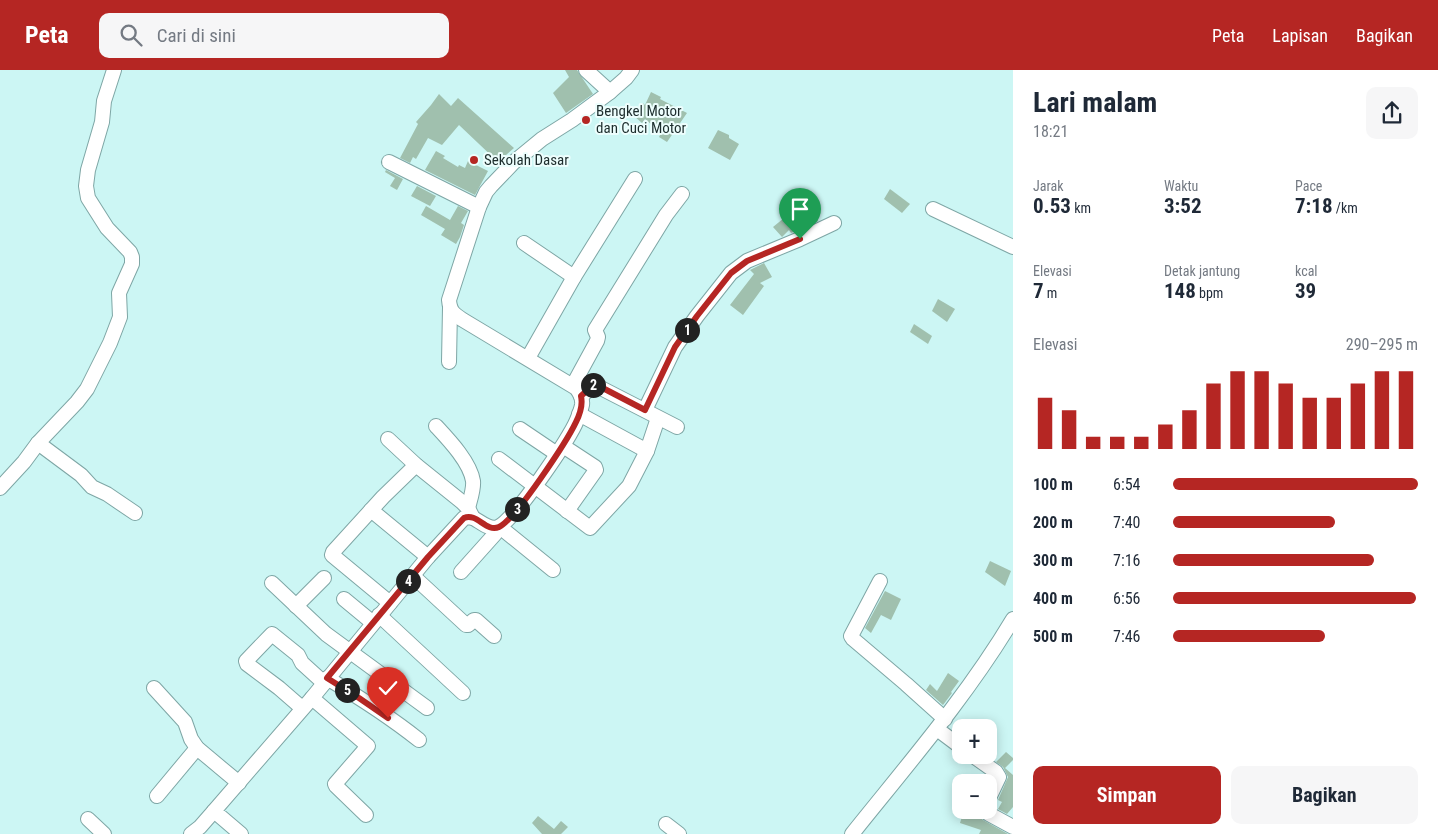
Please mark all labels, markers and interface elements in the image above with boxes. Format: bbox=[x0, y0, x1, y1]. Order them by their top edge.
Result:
search box bbox=[99, 13, 449, 58]
text: Peta bbox=[25, 21, 69, 49]
icon: search bbox=[117, 21, 145, 49]
text: Cari di sini bbox=[157, 24, 236, 47]
text: Peta bbox=[1212, 25, 1244, 46]
text: Lapisan bbox=[1272, 25, 1328, 46]
text: Bagikan bbox=[1356, 25, 1413, 46]
text: Lari malam bbox=[1033, 86, 1157, 119]
button: share bbox=[1366, 87, 1418, 139]
place label: Bengkel Motor dan Cuci Motor bbox=[596, 102, 687, 137]
marker: Bengkel Motor dan Cuci Motor bbox=[580, 114, 592, 126]
text: 18:21 bbox=[1033, 122, 1068, 141]
place label: Sekolah Dasar bbox=[484, 151, 569, 169]
marker: Sekolah Dasar bbox=[468, 154, 480, 166]
text: Jarak bbox=[1033, 178, 1063, 194]
text: Waktu bbox=[1164, 178, 1198, 194]
text: Pace bbox=[1295, 178, 1322, 194]
pin bbox=[779, 188, 821, 239]
text: 0.53 bbox=[1033, 194, 1071, 218]
text: 3:52 bbox=[1164, 194, 1202, 218]
text: 7:18 bbox=[1295, 194, 1333, 218]
icon: arrive bbox=[786, 195, 814, 223]
text: km bbox=[1071, 200, 1091, 216]
text: /km bbox=[1333, 200, 1358, 216]
text: Elevasi bbox=[1033, 263, 1072, 279]
text: Detak jantung bbox=[1164, 263, 1240, 279]
text: kcal bbox=[1295, 263, 1318, 279]
text: 7 bbox=[1033, 279, 1044, 303]
text: 148 bbox=[1164, 279, 1196, 303]
text: 39 bbox=[1295, 279, 1316, 303]
text: m bbox=[1044, 285, 1057, 301]
text: bpm bbox=[1196, 285, 1223, 301]
pin: 1 bbox=[674, 318, 700, 342]
text: 1 bbox=[684, 322, 691, 338]
text: Elevasi bbox=[1033, 335, 1077, 354]
text: 290–295 m bbox=[1346, 335, 1418, 354]
pin: 2 bbox=[580, 372, 606, 398]
text: 2 bbox=[590, 377, 597, 393]
text: 100 m bbox=[1033, 475, 1073, 494]
text: 6:54 bbox=[1113, 475, 1140, 494]
pin: 3 bbox=[504, 496, 530, 522]
text: 3 bbox=[514, 501, 521, 517]
text: 200 m bbox=[1033, 513, 1073, 532]
text: 7:40 bbox=[1113, 513, 1140, 532]
text: 300 m bbox=[1033, 551, 1073, 570]
text: 7:16 bbox=[1113, 551, 1140, 570]
pin: 4 bbox=[396, 568, 420, 594]
text: 4 bbox=[405, 573, 412, 589]
text: 400 m bbox=[1033, 589, 1073, 608]
text: 6:56 bbox=[1113, 589, 1140, 608]
text: 500 m bbox=[1033, 627, 1073, 646]
text: 7:46 bbox=[1113, 627, 1140, 646]
pin bbox=[367, 667, 409, 718]
icon: check bbox=[374, 674, 402, 702]
pin: 5 bbox=[334, 678, 360, 702]
text: 5 bbox=[344, 682, 351, 698]
map controls bbox=[952, 719, 997, 819]
button: + bbox=[952, 719, 997, 764]
button: Simpan bbox=[1033, 766, 1221, 824]
button: Bagikan bbox=[1231, 766, 1418, 824]
button: − bbox=[952, 774, 997, 819]

